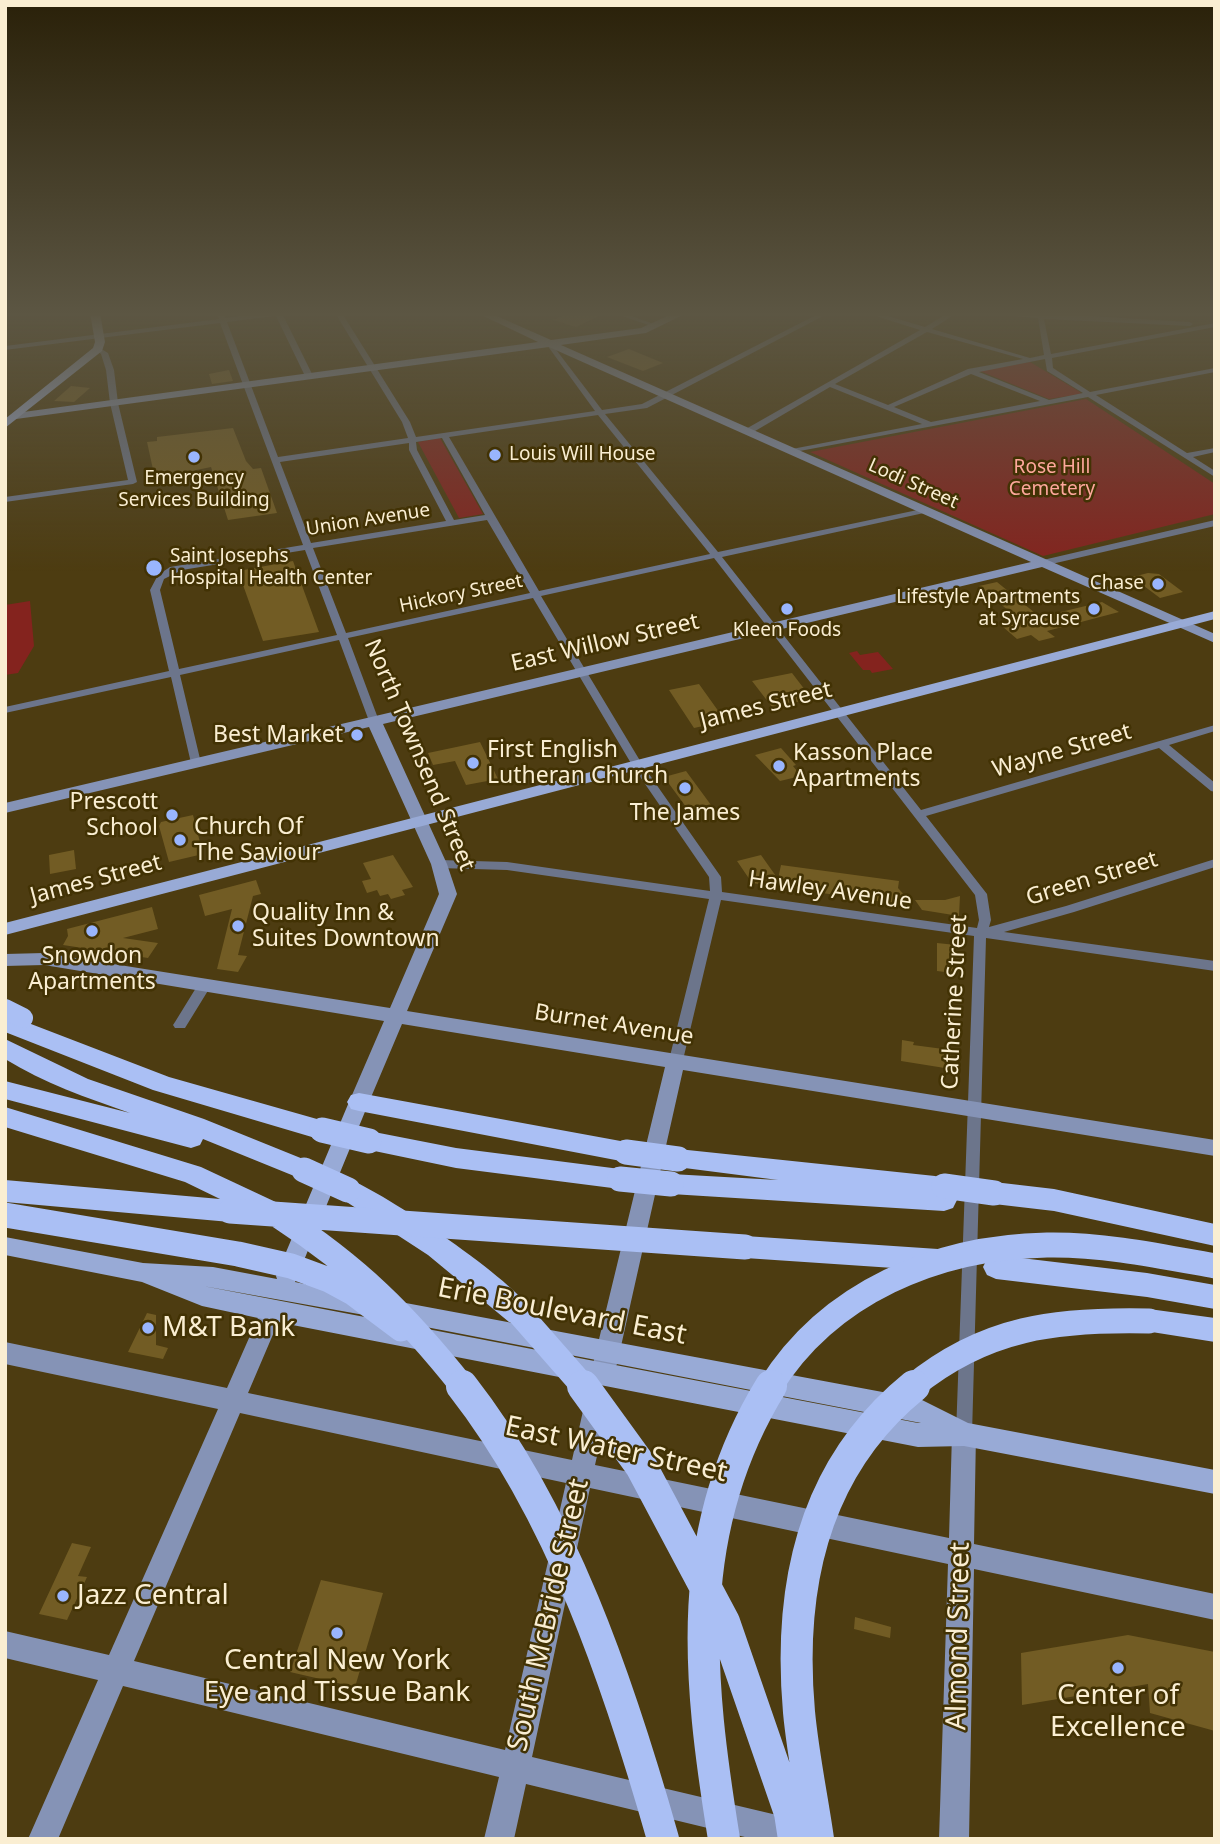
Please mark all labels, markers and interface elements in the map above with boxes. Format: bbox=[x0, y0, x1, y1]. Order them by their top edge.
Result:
place label: Louis Will House bbox=[509, 444, 656, 466]
marker: Louis Will House bbox=[487, 447, 503, 463]
marker: Emergency Services Building bbox=[186, 449, 202, 465]
street label: Lodi Street bbox=[865, 454, 961, 514]
park label: Rose Hill Cemetery bbox=[1009, 457, 1095, 501]
place label: Emergency Services Building bbox=[118, 468, 270, 512]
street label: Union Avenue bbox=[304, 499, 432, 541]
place label: Saint Josephs Hospital Health Center bbox=[170, 546, 372, 590]
marker: Saint Josephs Hospital Health Center bbox=[144, 558, 164, 578]
street label: Hickory Street bbox=[397, 570, 525, 618]
place label: Chase bbox=[1090, 573, 1144, 595]
marker: Chase bbox=[1150, 576, 1166, 592]
place label: Lifestyle Apartments at Syracuse bbox=[896, 587, 1080, 631]
marker: Kleen Foods bbox=[779, 601, 795, 617]
marker: Lifestyle Apartments at Syracuse bbox=[1086, 601, 1102, 617]
street label: East Willow Street bbox=[508, 608, 702, 678]
place label: Kleen Foods bbox=[733, 620, 841, 642]
street label: North Townsend Street bbox=[358, 635, 480, 875]
street label: James Street bbox=[697, 676, 835, 736]
street label: Wayne Street bbox=[989, 718, 1135, 784]
place label: Best Market bbox=[213, 721, 343, 749]
marker: Best Market bbox=[349, 727, 365, 743]
place label: First English Lutheran Church bbox=[487, 736, 668, 790]
place label: Kasson Place Apartments bbox=[793, 739, 933, 793]
marker: First English Lutheran Church bbox=[465, 755, 481, 771]
marker: Kasson Place Apartments bbox=[771, 758, 787, 774]
marker: The James bbox=[677, 780, 693, 796]
place label: Prescott School bbox=[69, 788, 158, 842]
place label: The James bbox=[630, 799, 740, 827]
marker: Prescott School bbox=[164, 807, 180, 823]
place label: Church Of The Saviour bbox=[194, 813, 321, 867]
marker: Church Of The Saviour bbox=[172, 832, 188, 848]
street label: Green Street bbox=[1023, 846, 1161, 912]
street label: James Street bbox=[27, 849, 165, 911]
street label: Hawley Avenue bbox=[746, 866, 914, 916]
place label: Quality Inn & Suites Downtown bbox=[252, 899, 440, 953]
street label: Catherine Street bbox=[937, 914, 973, 1090]
marker: Quality Inn & Suites Downtown bbox=[230, 918, 246, 934]
marker: Snowdon Apartments bbox=[84, 923, 100, 939]
place label: Snowdon Apartments bbox=[28, 942, 156, 996]
street label: Burnet Avenue bbox=[532, 999, 696, 1051]
street label: Erie Boulevard East bbox=[435, 1271, 689, 1353]
place label: M&T Bank bbox=[162, 1311, 295, 1345]
marker: M&T Bank bbox=[140, 1320, 156, 1336]
street label: East Water Street bbox=[502, 1410, 730, 1490]
street label: South McBride Street bbox=[501, 1475, 597, 1755]
street label: Almond Street bbox=[941, 1542, 977, 1730]
place label: Jazz Central bbox=[77, 1579, 229, 1613]
marker: Jazz Central bbox=[55, 1588, 71, 1604]
marker: Central New York Eye and Tissue Bank bbox=[329, 1625, 345, 1641]
place label: Central New York Eye and Tissue Bank bbox=[204, 1644, 470, 1710]
marker: Center of Excellence bbox=[1110, 1660, 1126, 1676]
place label: Center of Excellence bbox=[1050, 1679, 1186, 1745]

